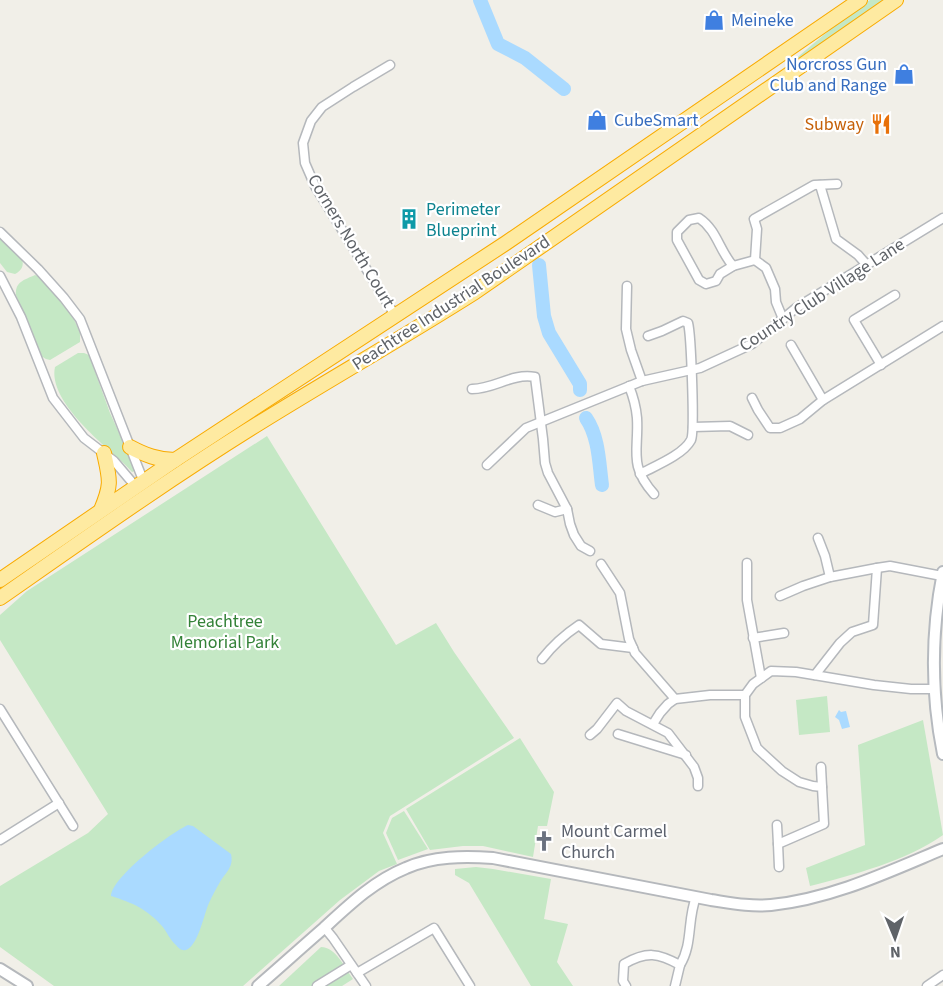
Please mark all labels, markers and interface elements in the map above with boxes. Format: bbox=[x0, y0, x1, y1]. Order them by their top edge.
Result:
shop icon: Meineke bbox=[702, 8, 726, 32]
place label: Meineke bbox=[731, 8, 794, 33]
place label: Norcross Gun Club and Range bbox=[769, 52, 887, 98]
shop icon: Norcross Gun Club and Range bbox=[892, 62, 916, 86]
shop icon: CubeSmart bbox=[585, 108, 609, 132]
place label: CubeSmart bbox=[614, 108, 698, 133]
place label: Subway bbox=[804, 112, 865, 137]
restaurant icon: Subway bbox=[869, 112, 893, 136]
street label: Corners North Court bbox=[301, 170, 401, 312]
place label: Perimeter Blueprint bbox=[426, 197, 501, 243]
building icon: Perimeter Blueprint bbox=[397, 207, 421, 231]
street label: Peachtree Industrial Boulevard bbox=[347, 229, 555, 377]
street label: Country Club Village Lane bbox=[734, 232, 910, 358]
park label: Peachtree Memorial Park bbox=[171, 609, 279, 655]
place label: Mount Carmel Church bbox=[561, 819, 667, 865]
church icon: Mount Carmel Church bbox=[532, 829, 556, 853]
north arrow bbox=[865, 908, 925, 968]
text: N bbox=[890, 941, 901, 963]

